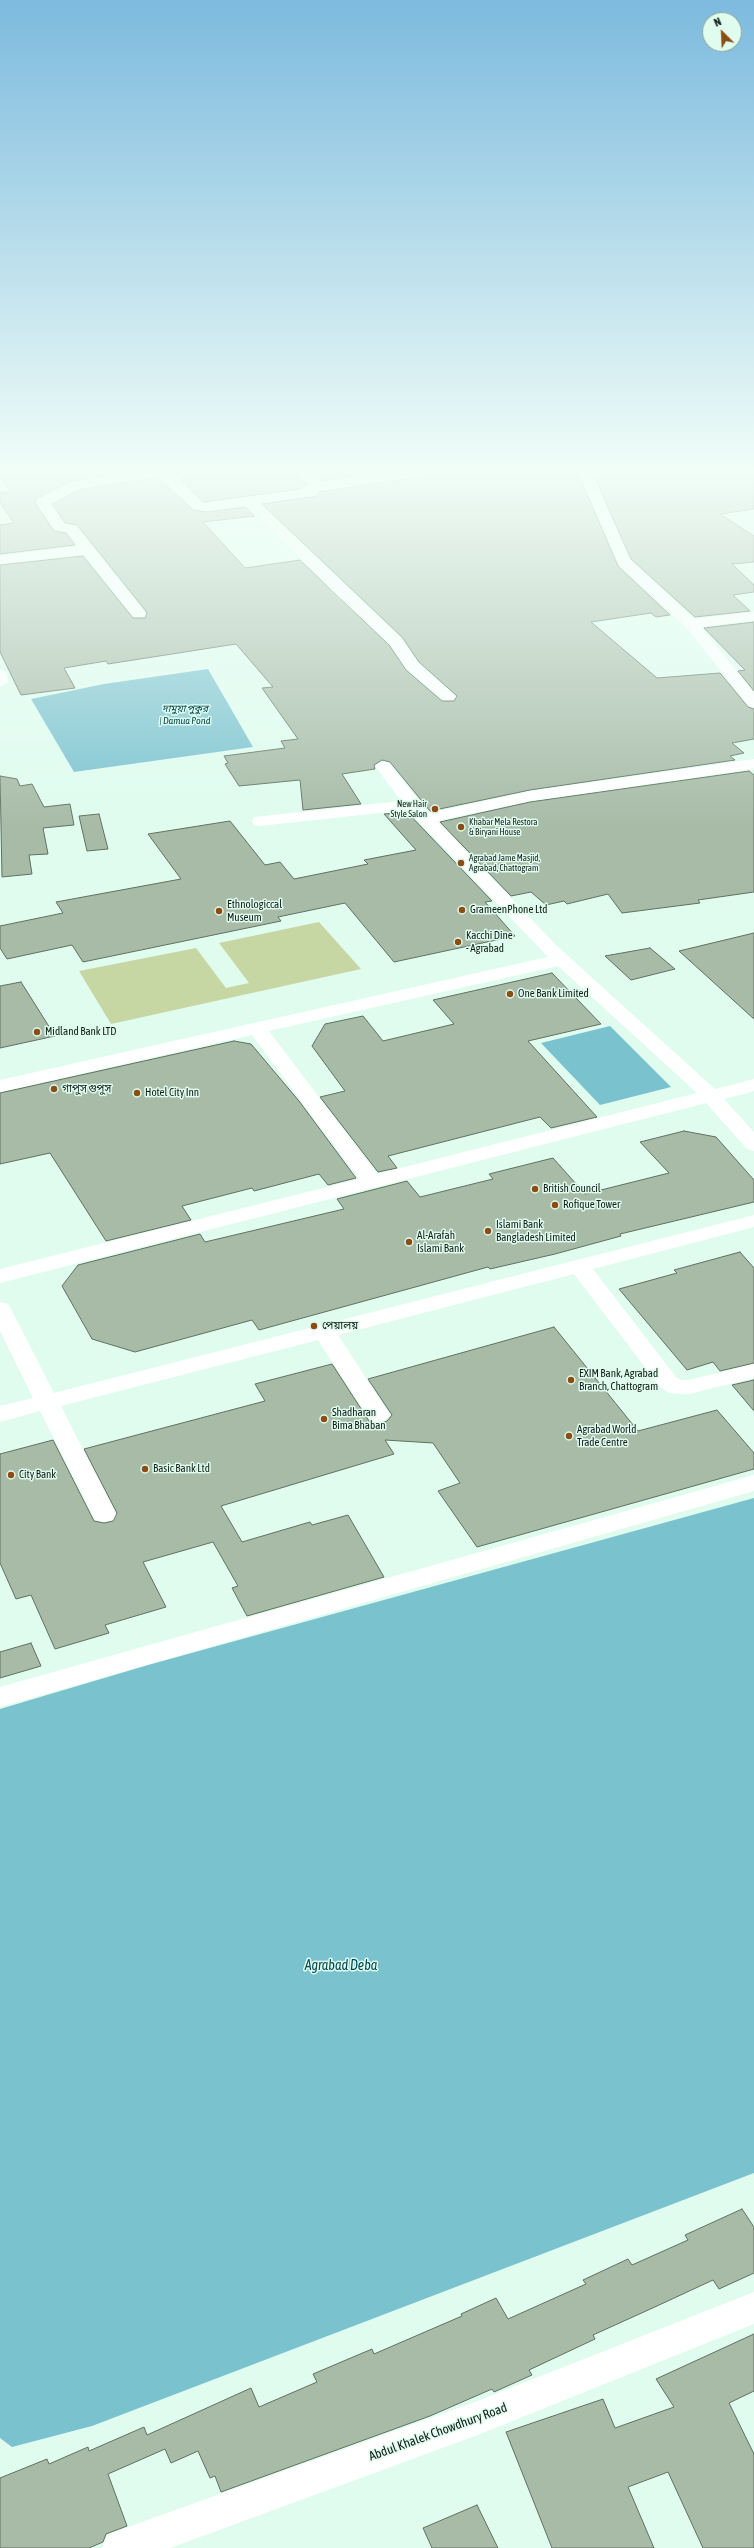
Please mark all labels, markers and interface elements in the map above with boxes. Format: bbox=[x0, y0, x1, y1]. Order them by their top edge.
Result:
north arrow bbox=[702, 12, 742, 52]
text: N bbox=[712, 15, 723, 29]
water label: দামুয়া পুকুর | Damua Pond bbox=[160, 703, 210, 726]
place label: New Hair Style Salon bbox=[390, 799, 427, 820]
marker: New Hair Style Salon bbox=[430, 804, 440, 814]
place label: Khabar Mela Restora & Biryani House bbox=[469, 817, 537, 838]
marker: Khabar Mela Restora & Biryani House bbox=[456, 822, 466, 832]
place label: Agrabad Jame Masjid, Agrabad, Chattogram bbox=[469, 853, 540, 874]
marker: Agrabad Jame Masjid, Agrabad, Chattogram bbox=[456, 858, 466, 868]
place label: Ethnologiccal Museum bbox=[227, 898, 282, 924]
place label: GrameenPhone Ltd bbox=[470, 903, 547, 917]
marker: GrameenPhone Ltd bbox=[457, 905, 467, 915]
marker: Ethnologiccal Museum bbox=[214, 906, 224, 916]
place label: Kacchi Dine - Agrabad bbox=[466, 929, 513, 955]
marker: Kacchi Dine - Agrabad bbox=[453, 937, 463, 947]
place label: One Bank Limited bbox=[518, 987, 589, 1001]
marker: One Bank Limited bbox=[505, 989, 515, 999]
place label: Midland Bank LTD bbox=[45, 1025, 116, 1039]
marker: Midland Bank LTD bbox=[32, 1027, 42, 1037]
place label: গাপুস গুপুস bbox=[62, 1082, 111, 1096]
marker: গাপুস গুপুস bbox=[49, 1084, 59, 1094]
place label: Hotel City Inn bbox=[145, 1086, 199, 1100]
marker: Hotel City Inn bbox=[132, 1088, 142, 1098]
place label: British Council bbox=[543, 1182, 601, 1196]
marker: British Council bbox=[530, 1184, 540, 1194]
place label: Rofique Tower bbox=[563, 1198, 620, 1212]
marker: Rofique Tower bbox=[550, 1200, 560, 1210]
place label: Islami Bank Bangladesh Limited bbox=[496, 1218, 576, 1244]
marker: Islami Bank Bangladesh Limited bbox=[483, 1226, 493, 1236]
place label: Al-Arafah Islami Bank bbox=[417, 1229, 464, 1255]
marker: Al-Arafah Islami Bank bbox=[404, 1237, 414, 1247]
place label: পেয়ালয় bbox=[322, 1319, 358, 1333]
marker: পেয়ালয় bbox=[309, 1321, 319, 1331]
place label: EXIM Bank, Agrabad Branch, Chattogram bbox=[579, 1367, 658, 1393]
marker: EXIM Bank, Agrabad Branch, Chattogram bbox=[566, 1375, 576, 1385]
place label: Shadharan Bima Bhaban bbox=[332, 1406, 386, 1432]
marker: Shadharan Bima Bhaban bbox=[319, 1414, 329, 1424]
place label: Agrabad World Trade Centre bbox=[577, 1423, 636, 1449]
marker: Agrabad World Trade Centre bbox=[564, 1431, 574, 1441]
place label: Basic Bank Ltd bbox=[153, 1462, 210, 1476]
marker: Basic Bank Ltd bbox=[140, 1464, 150, 1474]
place label: City Bank bbox=[19, 1468, 56, 1482]
marker: City Bank bbox=[6, 1470, 16, 1480]
water label: Agrabad Deba bbox=[305, 1958, 377, 1974]
street label: Abdul Khalek Chowdhury Road bbox=[367, 2400, 509, 2464]

